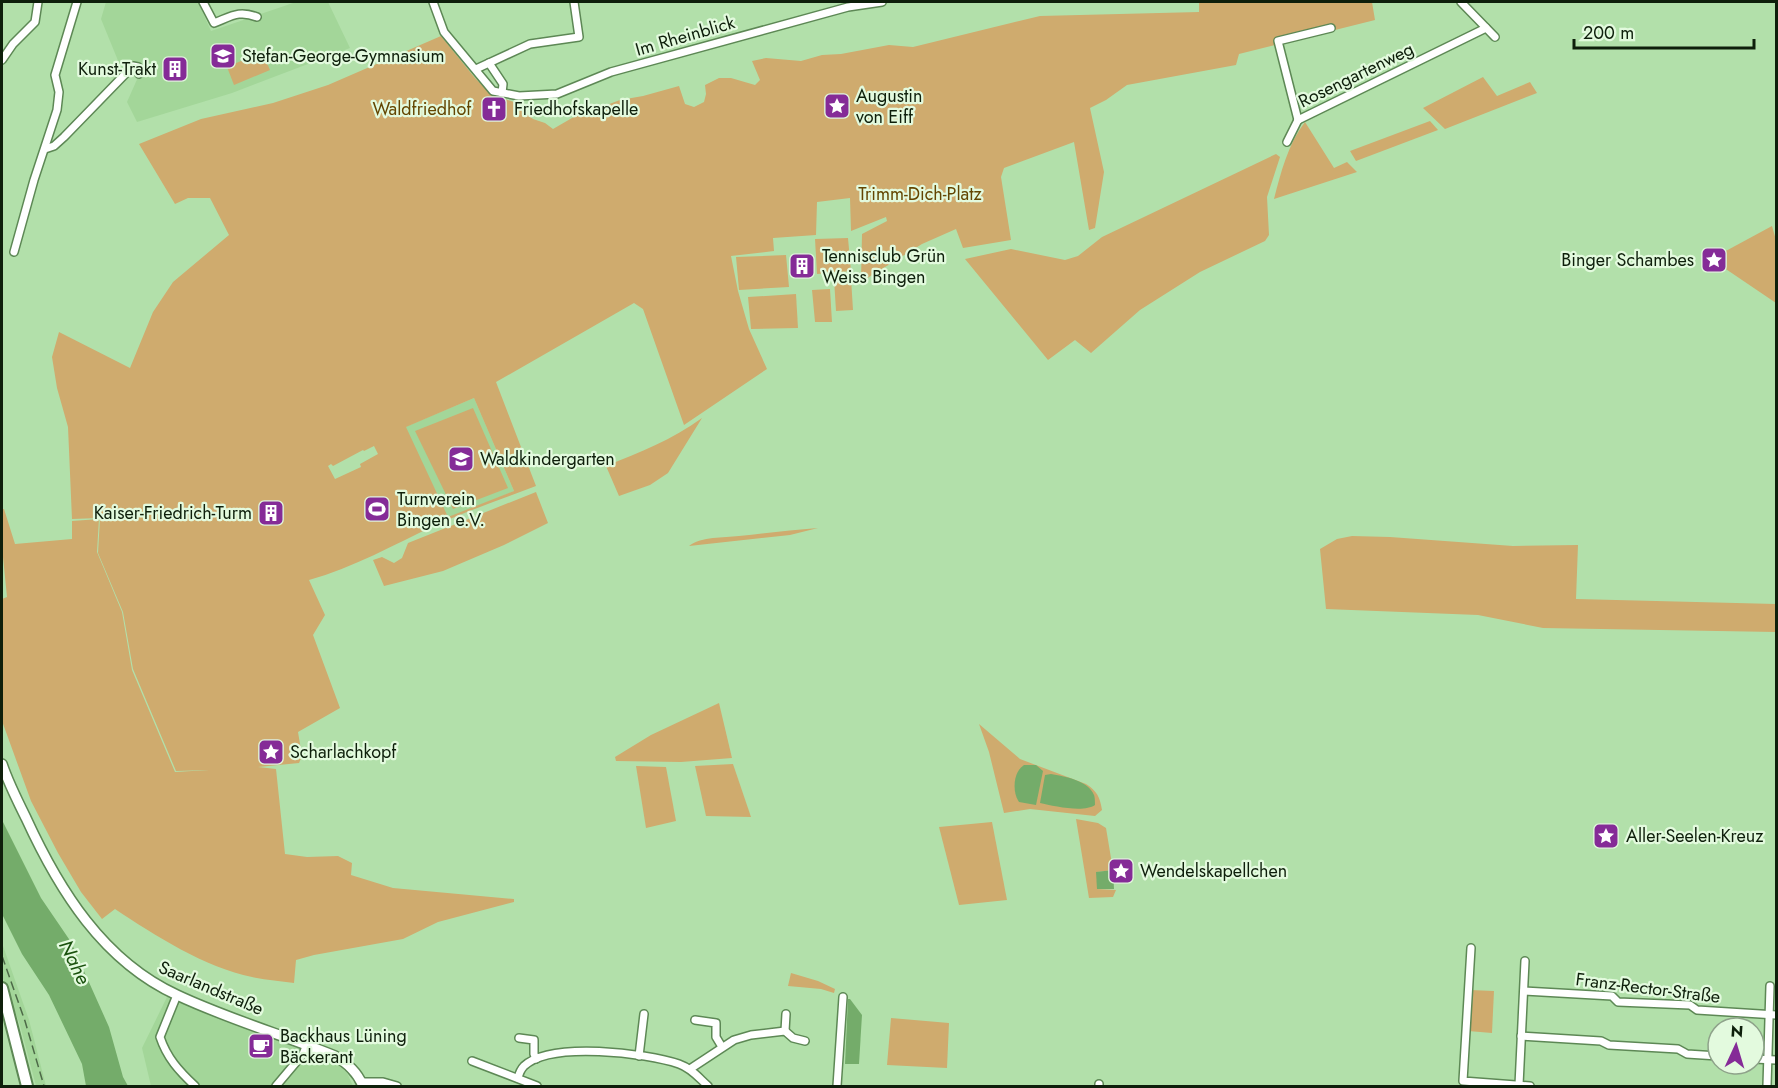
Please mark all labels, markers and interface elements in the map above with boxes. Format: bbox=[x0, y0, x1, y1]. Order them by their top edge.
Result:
street label: Im Rheinblick bbox=[632, 9, 738, 63]
scale bar bbox=[1574, 12, 1754, 50]
text: 200 m bbox=[1583, 20, 1634, 46]
street label: Rosengartenweg bbox=[1294, 36, 1418, 114]
school or university icon: Stefan-George-Gymnasium bbox=[208, 41, 238, 71]
place label: Stefan-George-Gymnasium bbox=[242, 43, 444, 69]
building icon: Kunst-Trakt bbox=[160, 54, 190, 84]
place label: Kunst-Trakt bbox=[78, 56, 157, 82]
place label: Augustin von Eiff bbox=[856, 83, 922, 130]
place icon: Augustin von Eiff bbox=[822, 91, 852, 121]
church icon: Friedhofskapelle bbox=[479, 94, 509, 124]
park label: Waldfriedhof bbox=[372, 96, 472, 122]
place label: Friedhofskapelle bbox=[514, 96, 638, 122]
park label: Trimm-Dich-Platz bbox=[858, 181, 983, 207]
place label: Tennisclub Grün Weiss Bingen bbox=[822, 243, 946, 290]
place icon: Binger Schambes bbox=[1699, 245, 1729, 275]
place label: Binger Schambes bbox=[1561, 247, 1694, 273]
building icon: Tennisclub Grün Weiss Bingen bbox=[787, 251, 817, 281]
school or university icon: Waldkindergarten bbox=[446, 444, 476, 474]
place label: Waldkindergarten bbox=[480, 446, 615, 472]
place label: Turnverein Bingen e.V. bbox=[397, 486, 485, 533]
sports icon: Turnverein Bingen e.V. bbox=[362, 494, 392, 524]
building icon: Kaiser-Friedrich-Turm bbox=[256, 498, 286, 528]
place label: Kaiser-Friedrich-Turm bbox=[94, 500, 252, 526]
place icon: Scharlachkopf bbox=[256, 737, 286, 767]
place label: Scharlachkopf bbox=[290, 739, 397, 765]
place icon: Aller-Seelen-Kreuz bbox=[1591, 821, 1621, 851]
place label: Aller-Seelen-Kreuz bbox=[1626, 823, 1764, 849]
place icon: Wendelskapellchen bbox=[1106, 856, 1136, 886]
place label: Wendelskapellchen bbox=[1140, 858, 1287, 884]
water label: Nahe bbox=[51, 935, 98, 989]
street label: Saarlandstraße bbox=[155, 954, 267, 1022]
street label: Franz-Rector-Straße bbox=[1574, 966, 1722, 1010]
north arrow bbox=[1706, 1016, 1766, 1076]
text: N bbox=[1730, 1020, 1744, 1043]
place label: Backhaus Lüning Bäckerant bbox=[280, 1023, 407, 1070]
cafe icon: Backhaus Lüning Bäckerant bbox=[246, 1031, 276, 1061]

